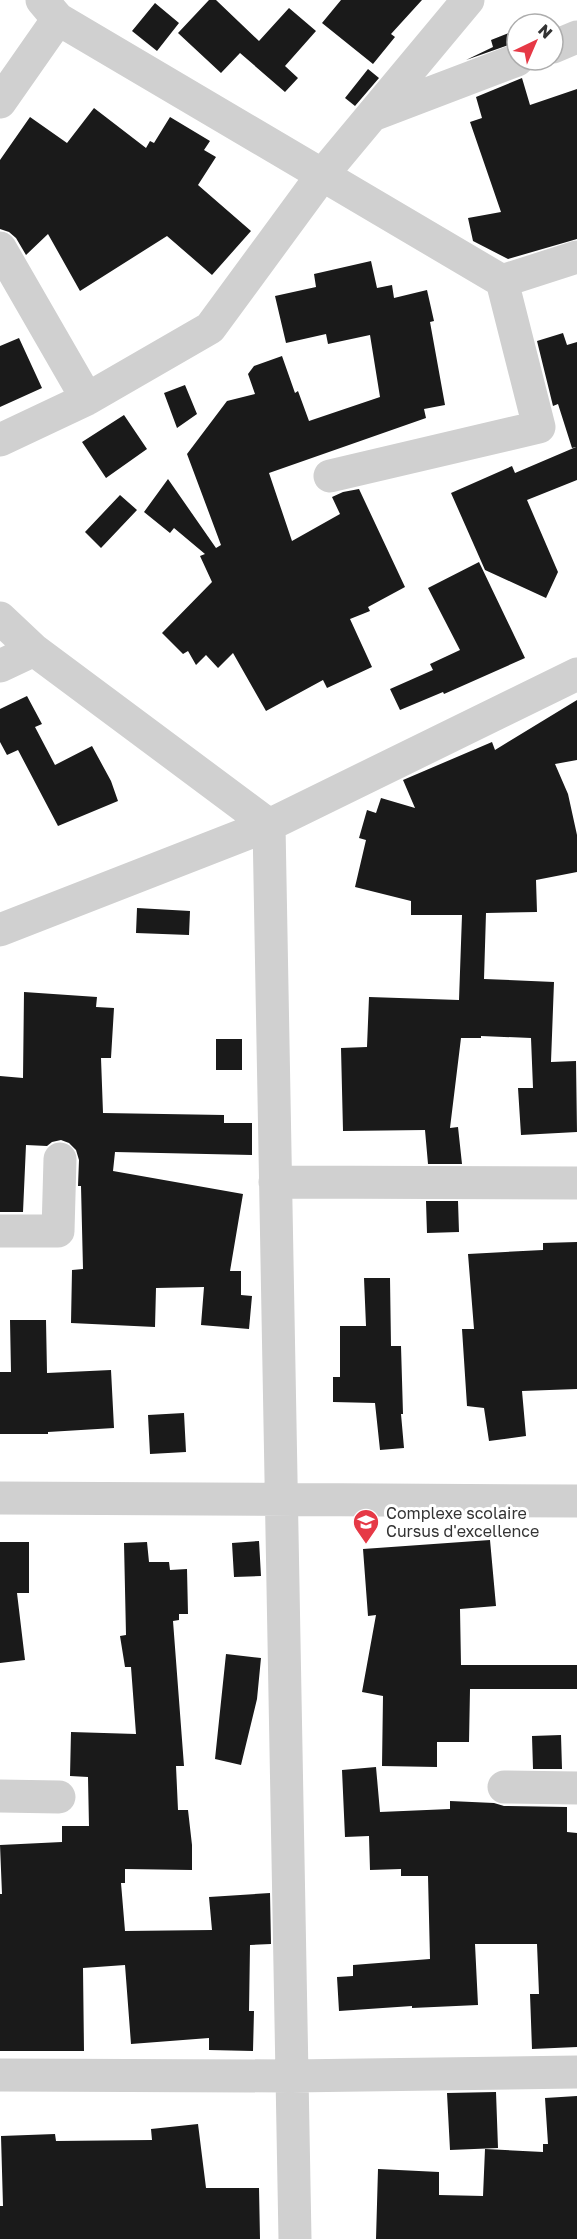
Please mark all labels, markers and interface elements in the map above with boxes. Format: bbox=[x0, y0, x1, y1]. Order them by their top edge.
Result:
north arrow bbox=[505, 12, 565, 72]
text: N bbox=[534, 20, 557, 43]
place label: Complexe scolaire Cursus d'excellence bbox=[386, 1503, 539, 1541]
school or university icon: Complexe scolaire Cursus d'excellence bbox=[351, 1507, 381, 1545]

